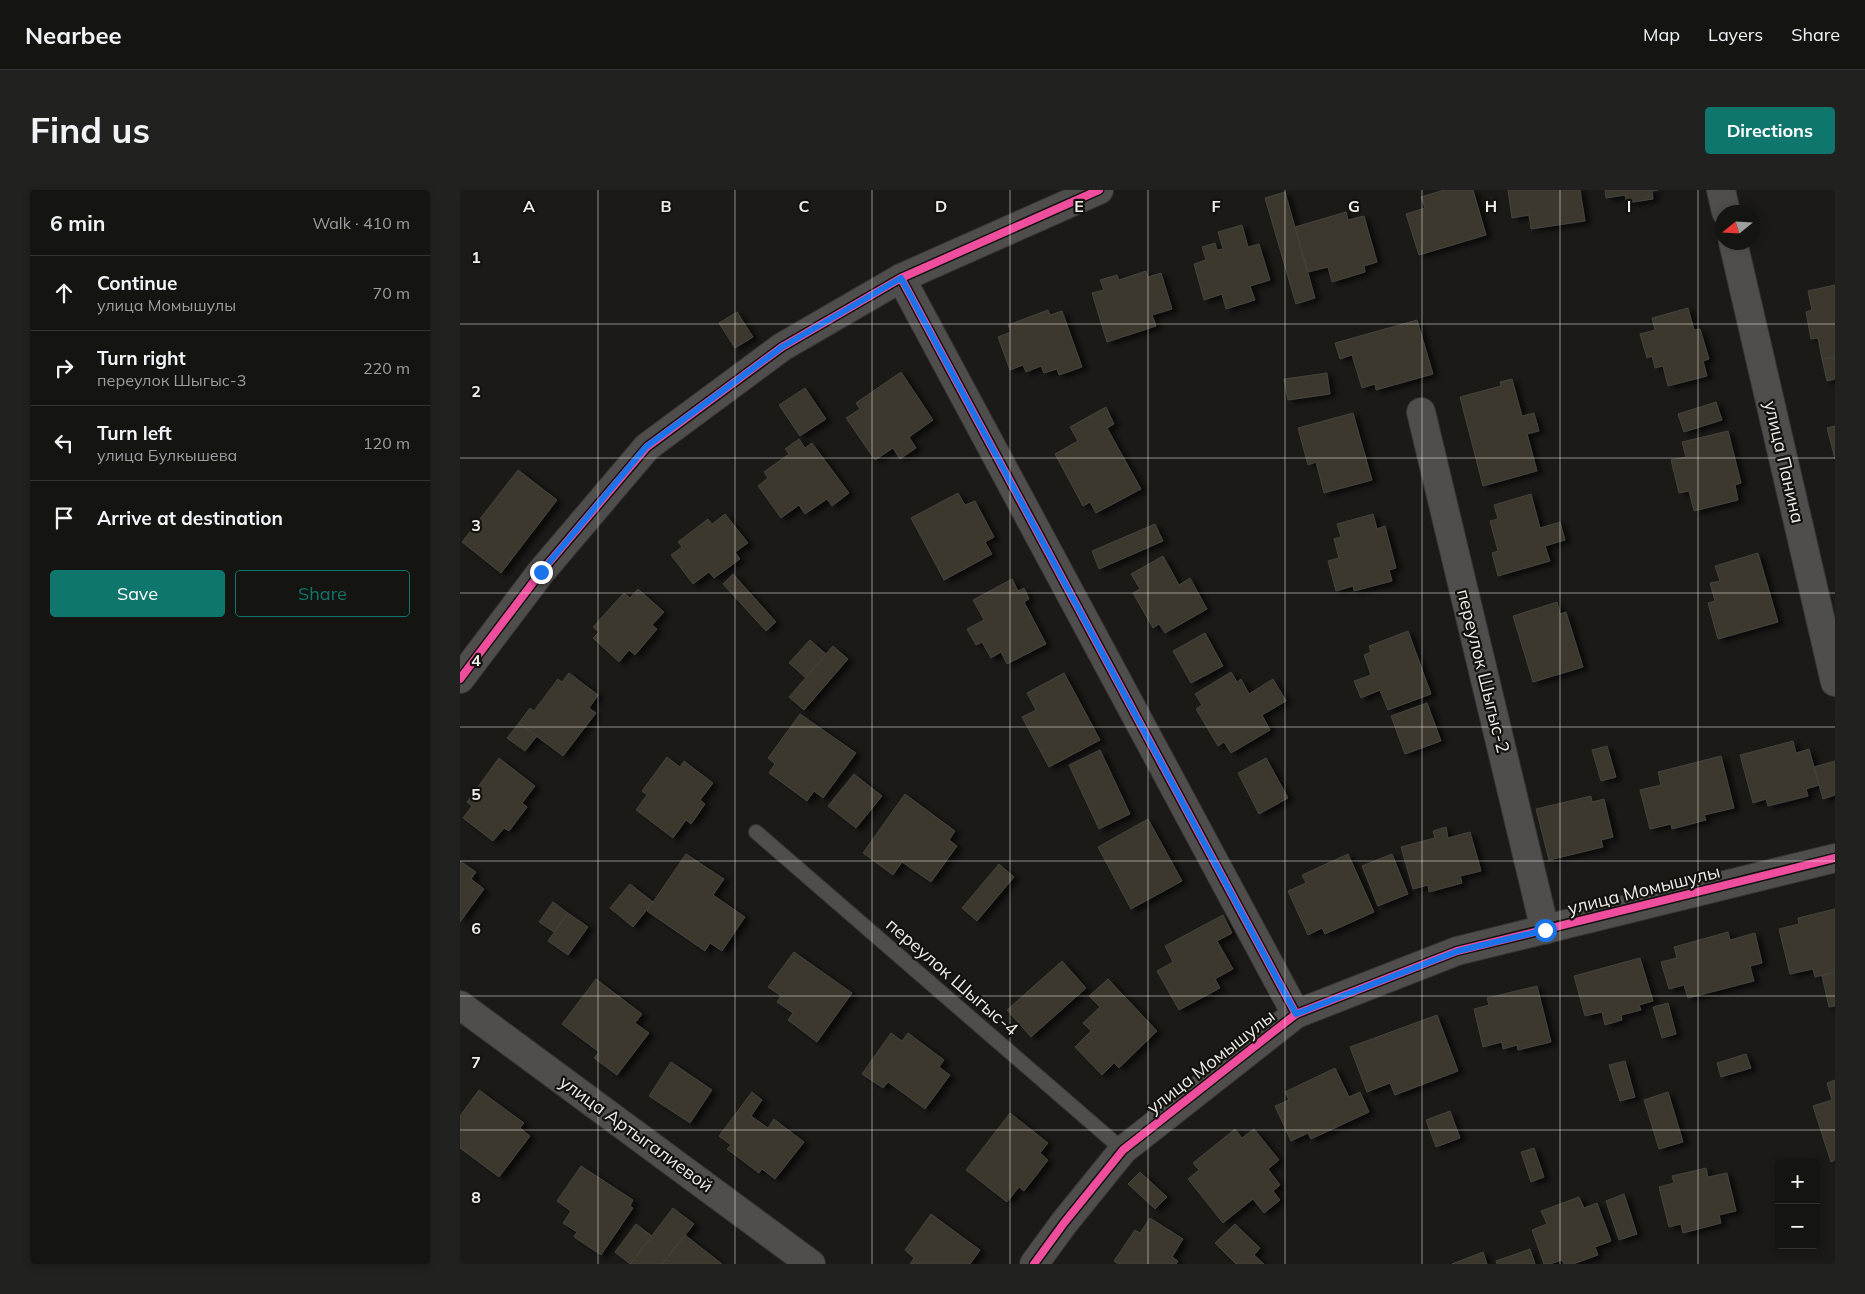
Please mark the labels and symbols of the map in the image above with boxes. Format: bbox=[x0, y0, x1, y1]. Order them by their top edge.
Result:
text: A bbox=[523, 196, 535, 216]
text: B bbox=[660, 196, 672, 216]
text: C bbox=[799, 196, 810, 216]
text: D bbox=[935, 196, 947, 216]
text: E bbox=[1074, 196, 1084, 216]
text: F bbox=[1211, 196, 1221, 216]
text: G bbox=[1348, 196, 1360, 216]
text: H bbox=[1485, 196, 1497, 216]
text: I bbox=[1627, 196, 1631, 216]
north arrow bbox=[1715, 205, 1760, 250]
text: 1 bbox=[471, 247, 481, 267]
text: 2 bbox=[471, 381, 481, 401]
street label: улица Панина bbox=[1759, 398, 1810, 525]
text: 3 bbox=[471, 515, 481, 535]
route end bbox=[530, 561, 553, 584]
street label: переулок Шыгыс-2 bbox=[1452, 587, 1515, 755]
text: 4 bbox=[471, 650, 481, 670]
text: 5 bbox=[471, 784, 481, 804]
street label: улица Момышулы bbox=[1565, 859, 1723, 920]
street label: переулок Шыгыс-4 bbox=[881, 913, 1023, 1041]
text: 6 bbox=[471, 918, 481, 938]
route start bbox=[1534, 919, 1557, 942]
street label: улица Момышулы bbox=[1142, 1004, 1279, 1119]
text: 7 bbox=[471, 1052, 481, 1072]
street label: улица Артыгалиевой bbox=[555, 1070, 718, 1197]
text: 8 bbox=[471, 1187, 481, 1207]

